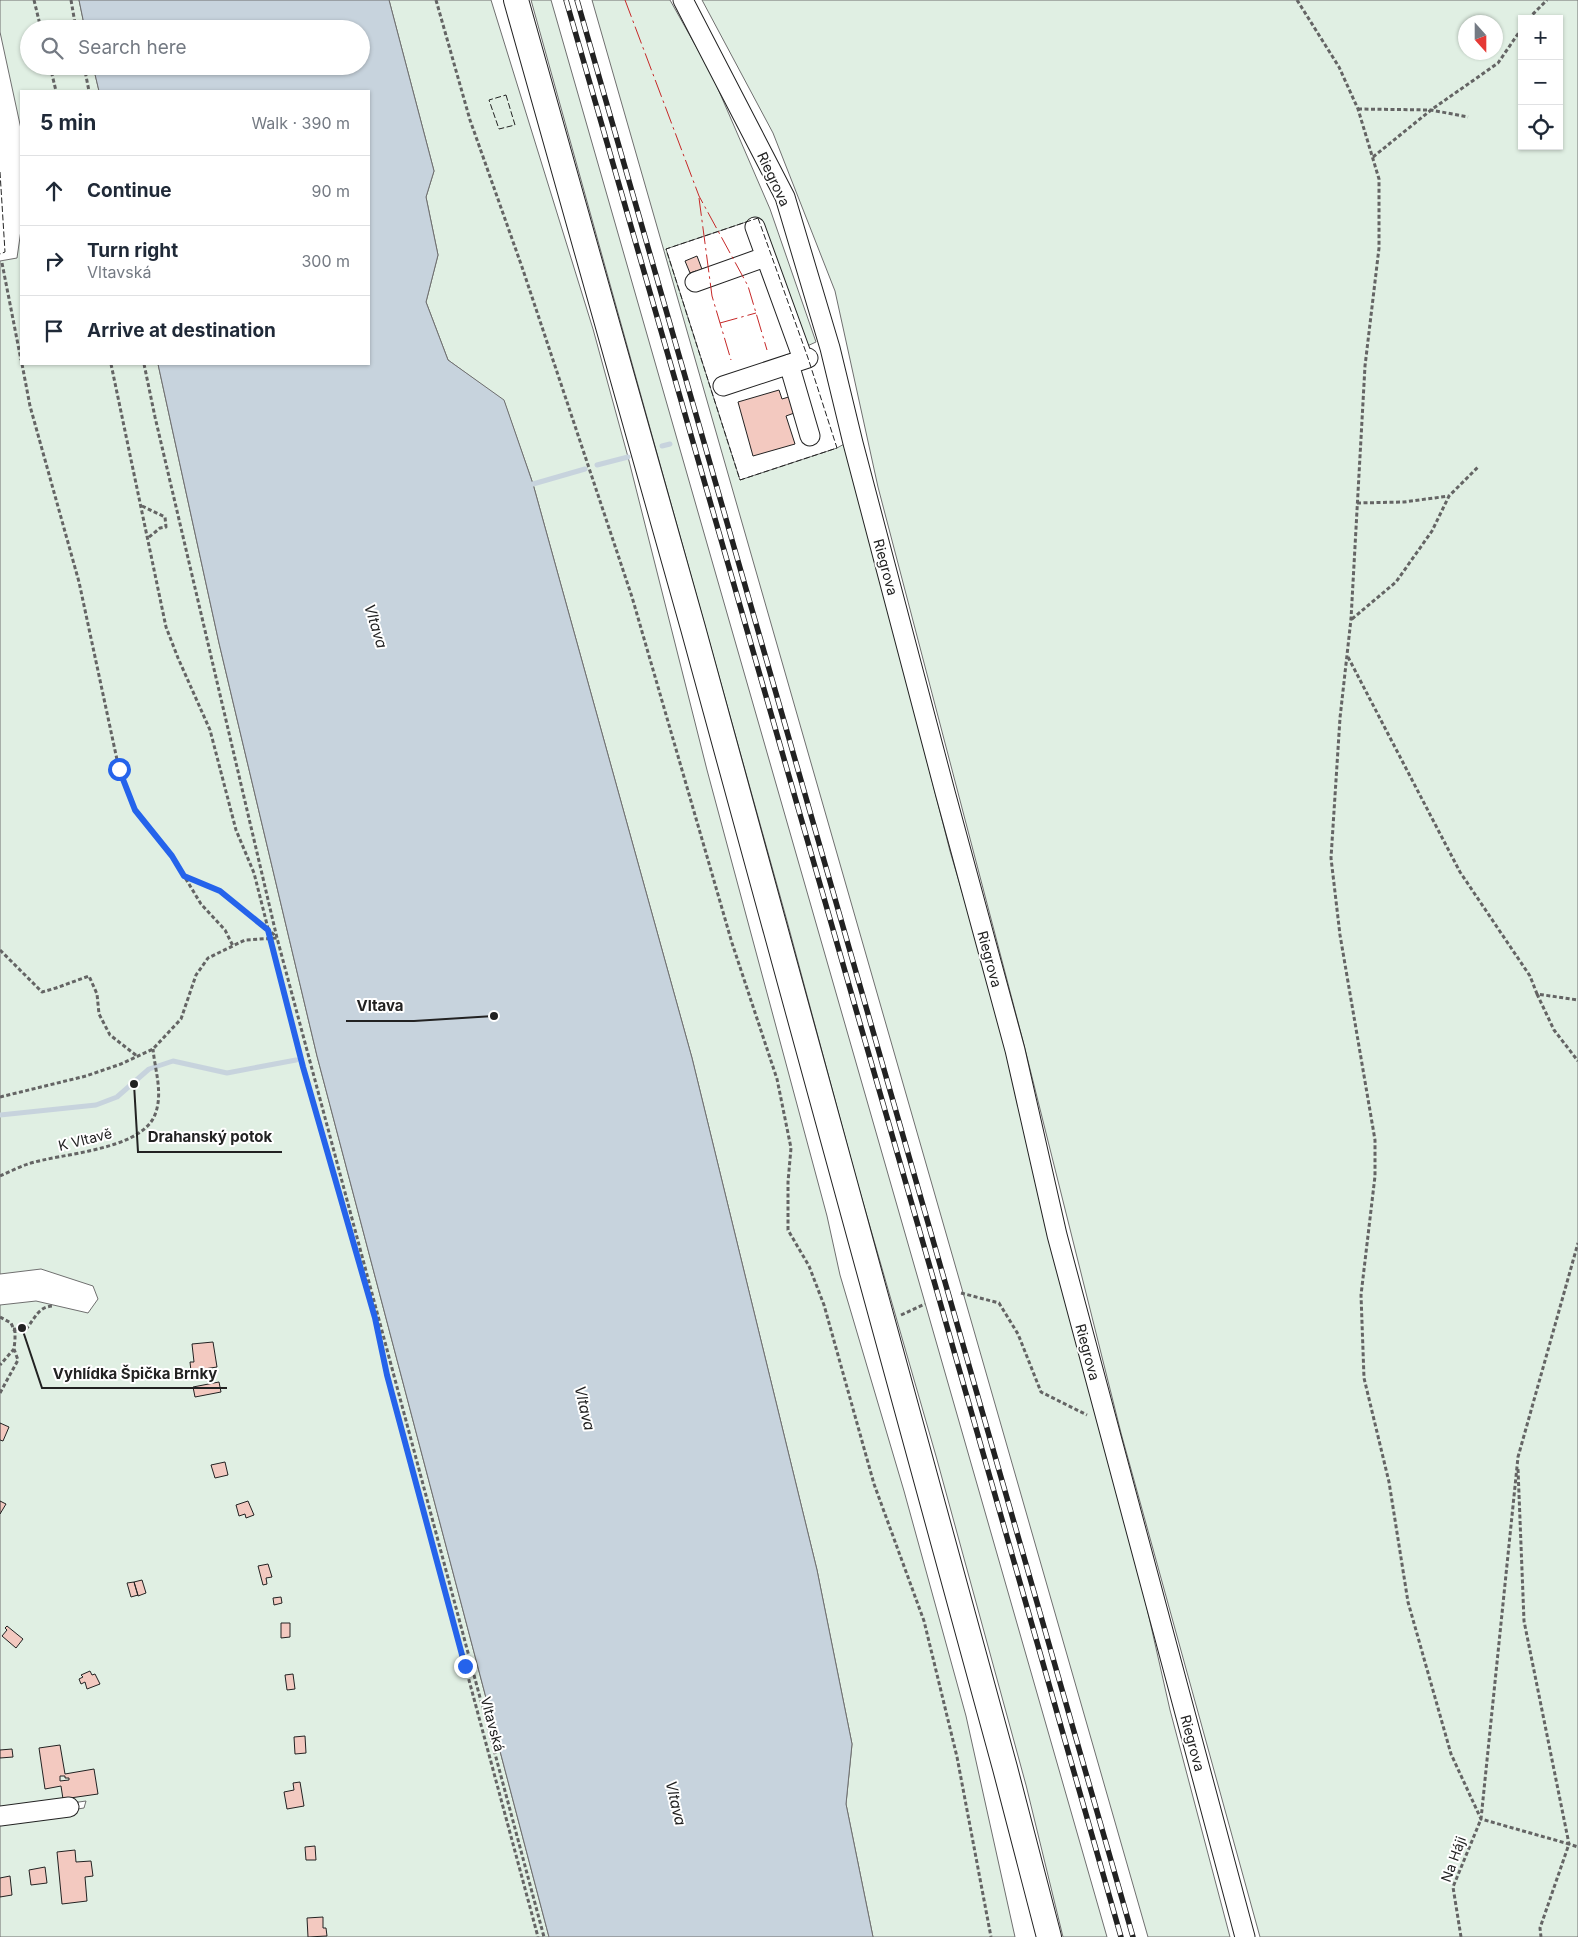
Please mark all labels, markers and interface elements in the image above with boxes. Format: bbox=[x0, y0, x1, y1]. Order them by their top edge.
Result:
north arrow bbox=[1458, 15, 1503, 60]
map controls bbox=[1518, 15, 1563, 150]
button: + bbox=[1518, 15, 1563, 60]
search box bbox=[20, 20, 370, 75]
icon: search bbox=[38, 34, 66, 62]
text: Search here bbox=[78, 36, 187, 59]
button: − bbox=[1518, 60, 1563, 105]
button: locate bbox=[1518, 105, 1563, 150]
text: 5 min bbox=[40, 110, 96, 135]
text: Walk · 390 m bbox=[251, 113, 350, 133]
street label: Riegrova bbox=[754, 149, 794, 209]
icon: ahead bbox=[40, 177, 68, 205]
text: Continue bbox=[87, 179, 172, 202]
text: 90 m bbox=[311, 181, 350, 201]
text: Turn right bbox=[87, 239, 178, 262]
icon: right bbox=[40, 247, 68, 275]
text: 300 m bbox=[301, 251, 350, 271]
text: Vltavská bbox=[87, 262, 151, 282]
icon: arrive bbox=[40, 317, 68, 345]
text: Arrive at destination bbox=[87, 319, 276, 342]
street label: Riegrova bbox=[870, 537, 902, 597]
water label: Vltava bbox=[360, 602, 392, 650]
route start bbox=[108, 758, 131, 781]
street label: Riegrova bbox=[974, 929, 1006, 989]
callout: Vltava bbox=[346, 991, 414, 1021]
text: Vltava bbox=[356, 996, 404, 1015]
callout: Drahanský potok bbox=[138, 1122, 282, 1152]
street label: K Vltavě bbox=[56, 1124, 114, 1154]
text: Drahanský potok bbox=[148, 1127, 273, 1146]
street label: Riegrova bbox=[1072, 1322, 1104, 1382]
callout: Vyhlídka Špička Brnky bbox=[42, 1358, 227, 1388]
text: Vyhlídka Špička Brnky bbox=[53, 1364, 217, 1383]
water label: Vltava bbox=[571, 1384, 599, 1432]
route end bbox=[454, 1655, 477, 1678]
street label: Vltavská bbox=[477, 1695, 509, 1753]
street label: Riegrova bbox=[1177, 1713, 1209, 1773]
water label: Vltava bbox=[662, 1779, 690, 1827]
street label: Na Háji bbox=[1437, 1834, 1469, 1884]

